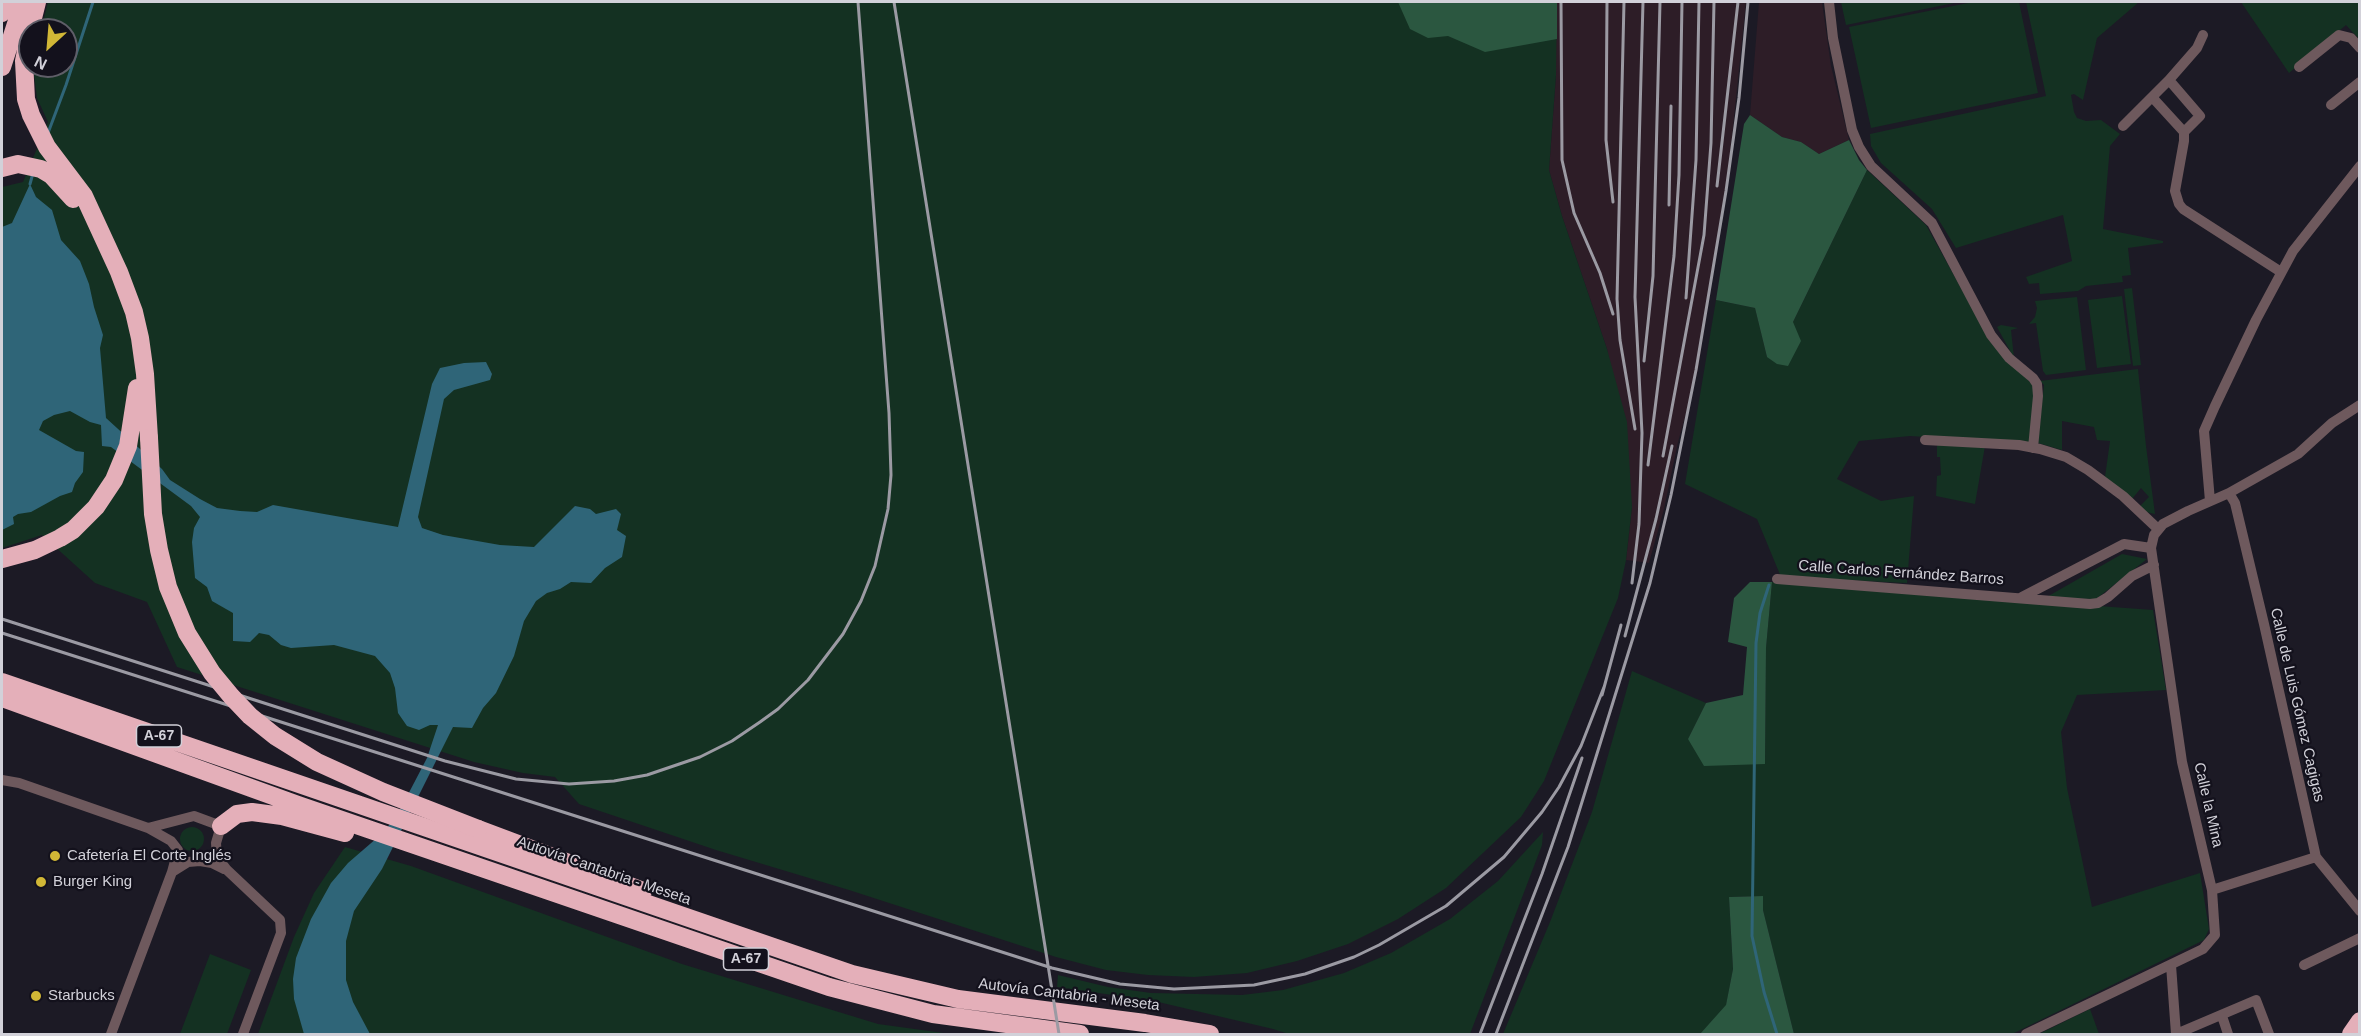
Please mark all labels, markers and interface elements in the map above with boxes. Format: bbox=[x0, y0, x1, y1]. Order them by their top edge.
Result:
north arrow bbox=[18, 18, 78, 78]
text: N bbox=[32, 53, 50, 73]
street label: Calle Carlos Fernández Barros bbox=[1798, 557, 2004, 589]
street label: Calle de Luis Gómez Cagigas bbox=[2266, 606, 2328, 804]
road number: A-67 bbox=[136, 725, 182, 747]
street label: Calle la Mina bbox=[2189, 761, 2227, 849]
street label: Autovía Cantabria - Meseta bbox=[515, 833, 693, 909]
place label: Cafetería El Corte Inglés bbox=[67, 847, 231, 865]
marker: Cafetería El Corte Inglés bbox=[48, 849, 62, 863]
place label: Burger King bbox=[53, 873, 132, 891]
marker: Burger King bbox=[34, 875, 48, 889]
road number: A-67 bbox=[724, 948, 768, 970]
street label: Autovía Cantabria - Meseta bbox=[977, 975, 1161, 1015]
place label: Starbucks bbox=[48, 987, 115, 1005]
marker: Starbucks bbox=[29, 989, 43, 1003]

